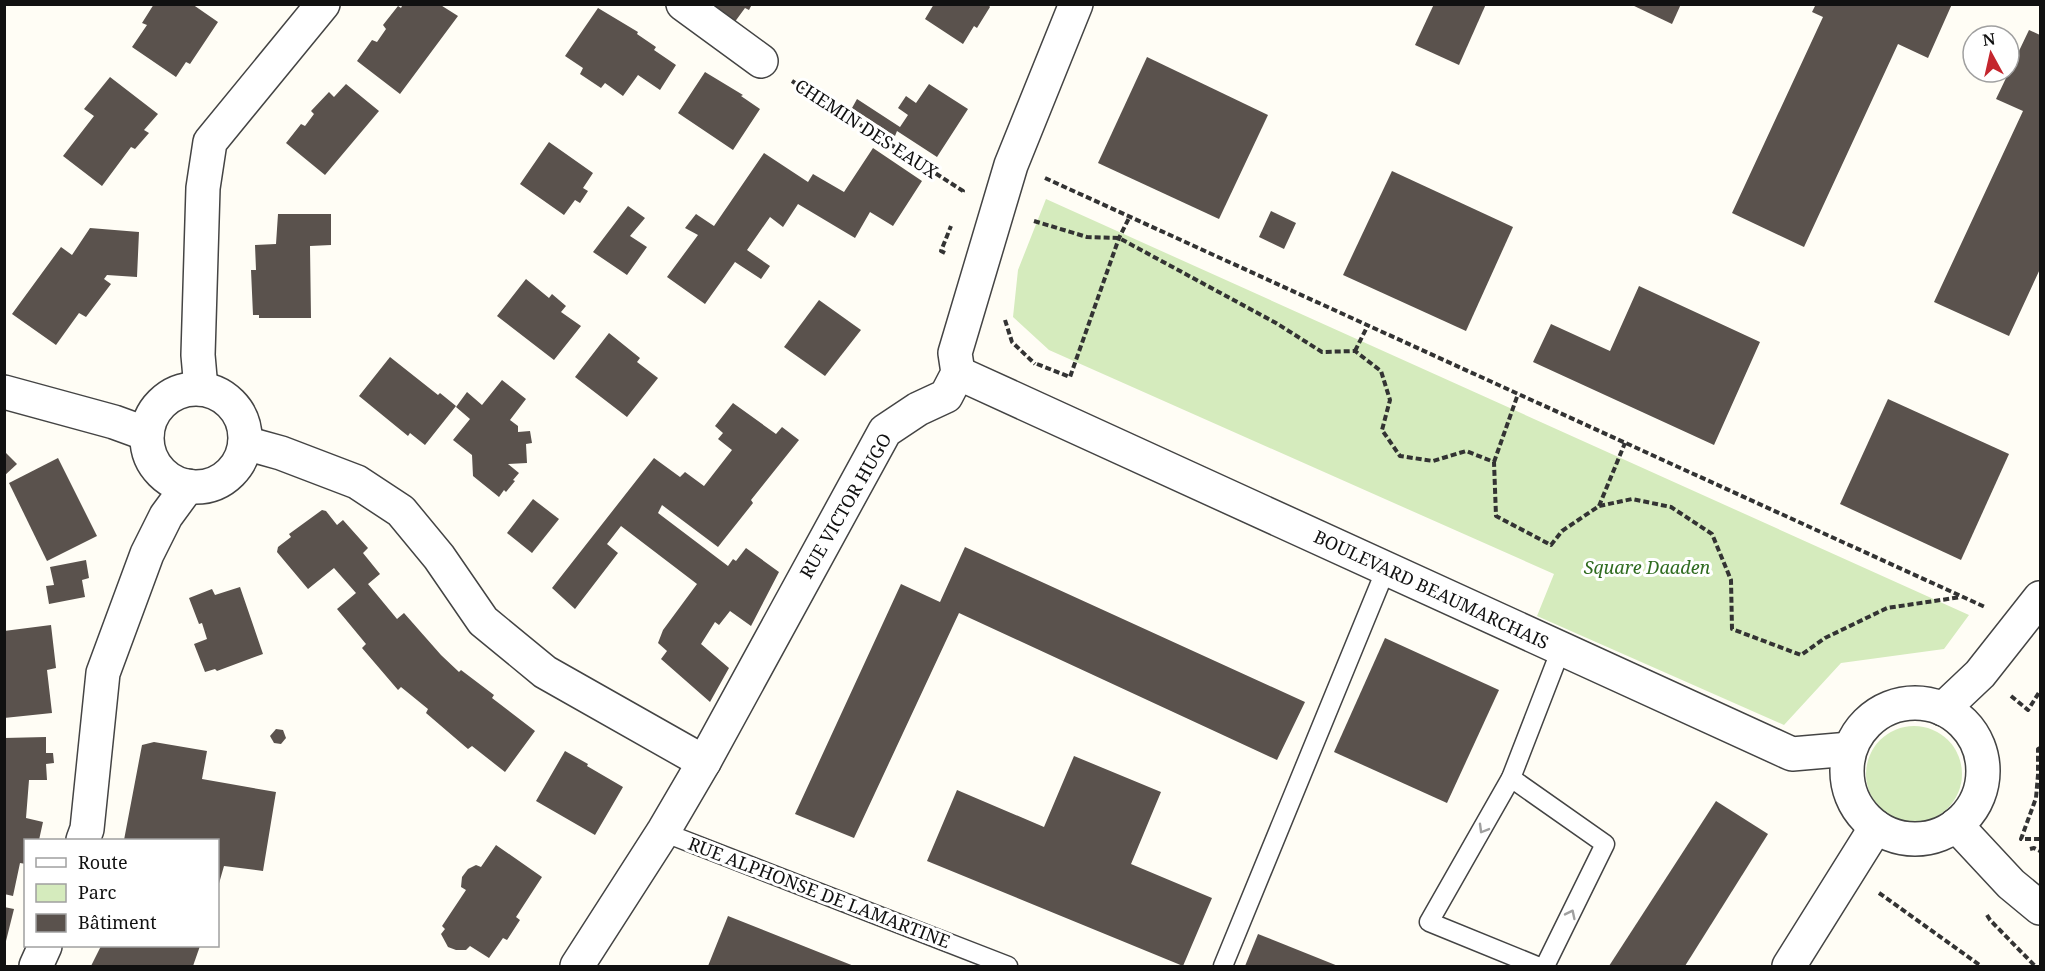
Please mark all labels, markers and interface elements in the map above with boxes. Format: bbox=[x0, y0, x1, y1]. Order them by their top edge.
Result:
north arrow bbox=[1961, 24, 2021, 84]
text: N bbox=[1981, 27, 1997, 51]
street label: CHEMIN DES EAUX bbox=[791, 73, 943, 183]
street label: RUE VICTOR HUGO bbox=[794, 428, 897, 583]
street label: BOULEVARD BEAUMARCHAIS bbox=[1310, 524, 1553, 654]
park label: Square Daaden bbox=[1584, 555, 1711, 579]
one-way arrow bbox=[1478, 823, 1490, 833]
street label: RUE ALPHONSE DE LAMARTINE bbox=[685, 831, 954, 953]
legend bbox=[24, 839, 219, 947]
text: Route bbox=[78, 850, 128, 874]
text: Parc bbox=[78, 880, 116, 904]
one-way arrow bbox=[1563, 909, 1575, 920]
text: Bâtiment bbox=[78, 910, 157, 934]

